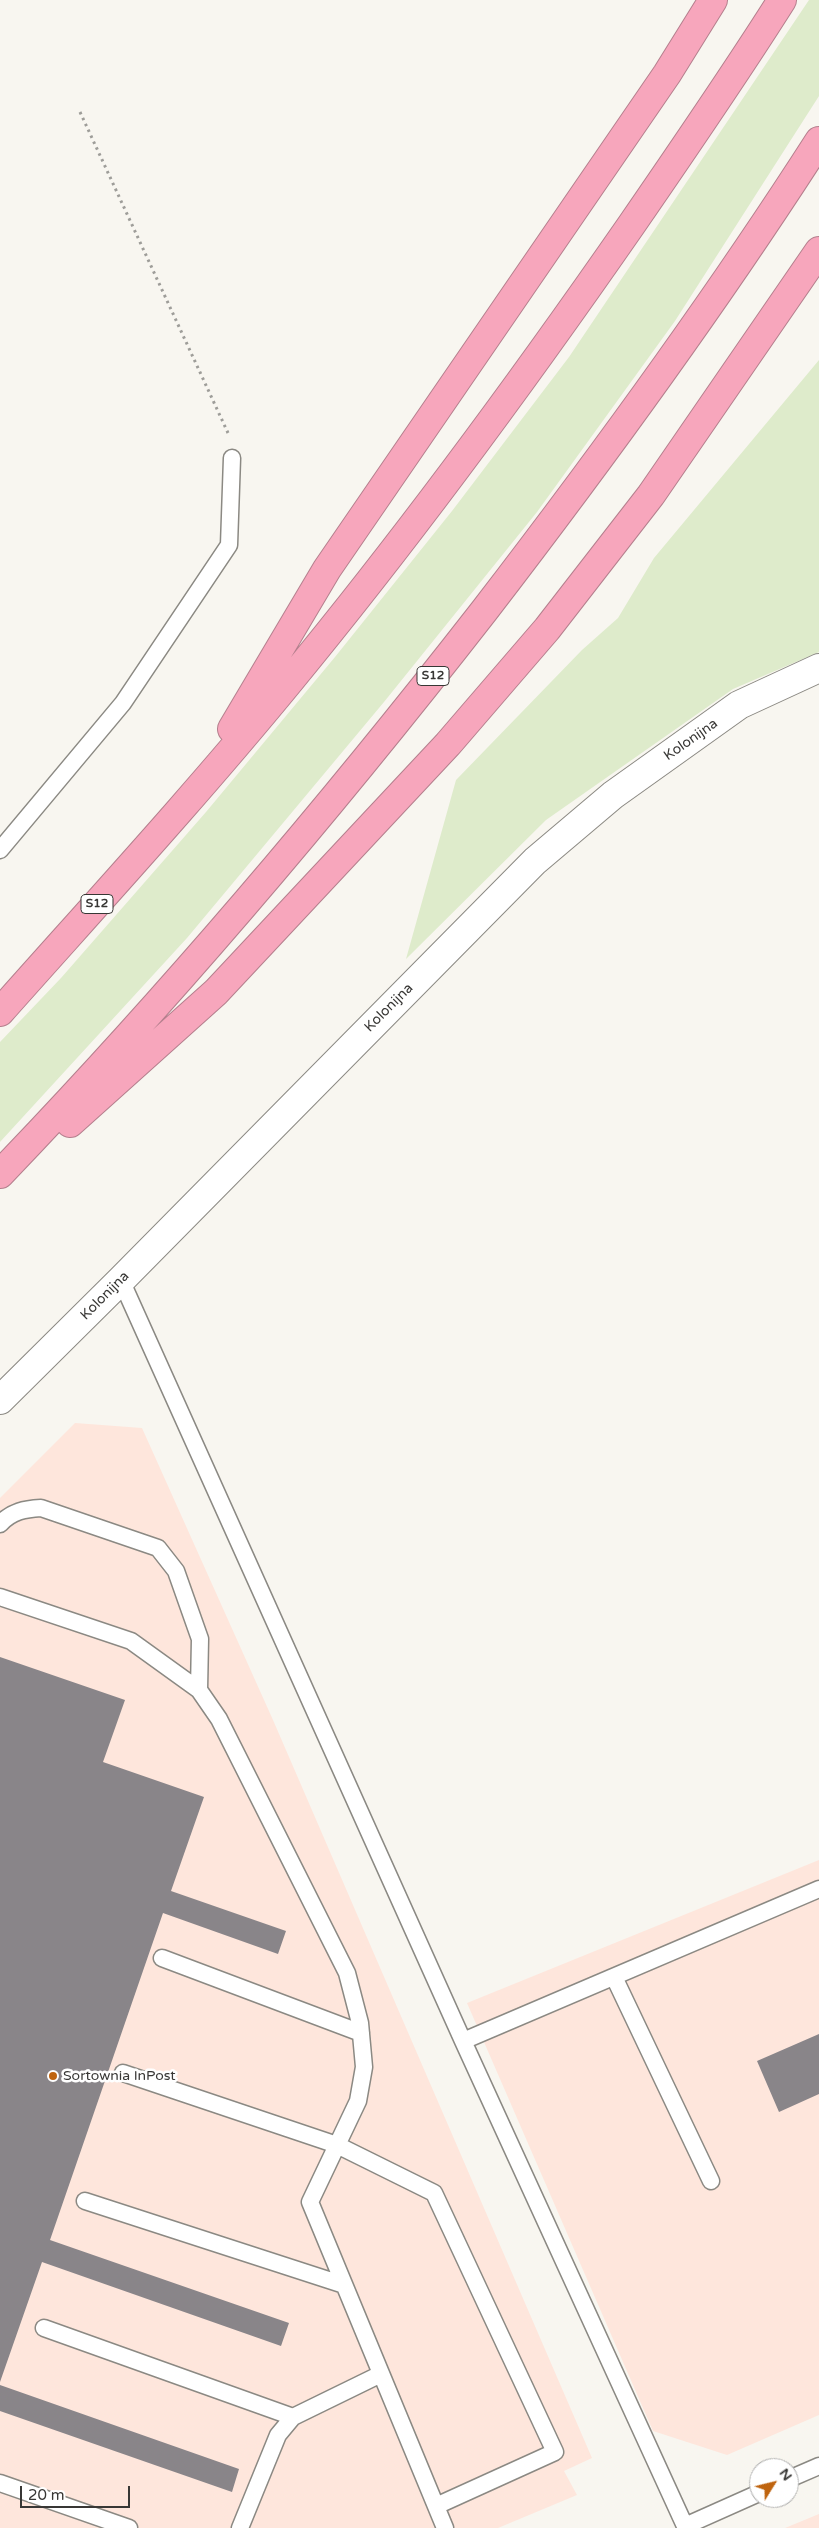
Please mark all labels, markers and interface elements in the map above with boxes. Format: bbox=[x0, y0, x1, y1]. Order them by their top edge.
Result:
road number: S12 bbox=[417, 666, 449, 686]
street label: Kolonijna bbox=[661, 715, 721, 765]
road number: S12 bbox=[81, 894, 113, 914]
street label: Kolonijna bbox=[361, 980, 417, 1036]
street label: Kolonijna bbox=[77, 1268, 133, 1324]
place label: Sortownia InPost bbox=[63, 2068, 176, 2084]
marker: Sortownia InPost bbox=[47, 2070, 59, 2082]
north arrow bbox=[749, 2458, 799, 2508]
text: N bbox=[776, 2465, 796, 2484]
scale bar bbox=[22, 2476, 132, 2508]
text: 20 m bbox=[28, 2486, 65, 2504]

